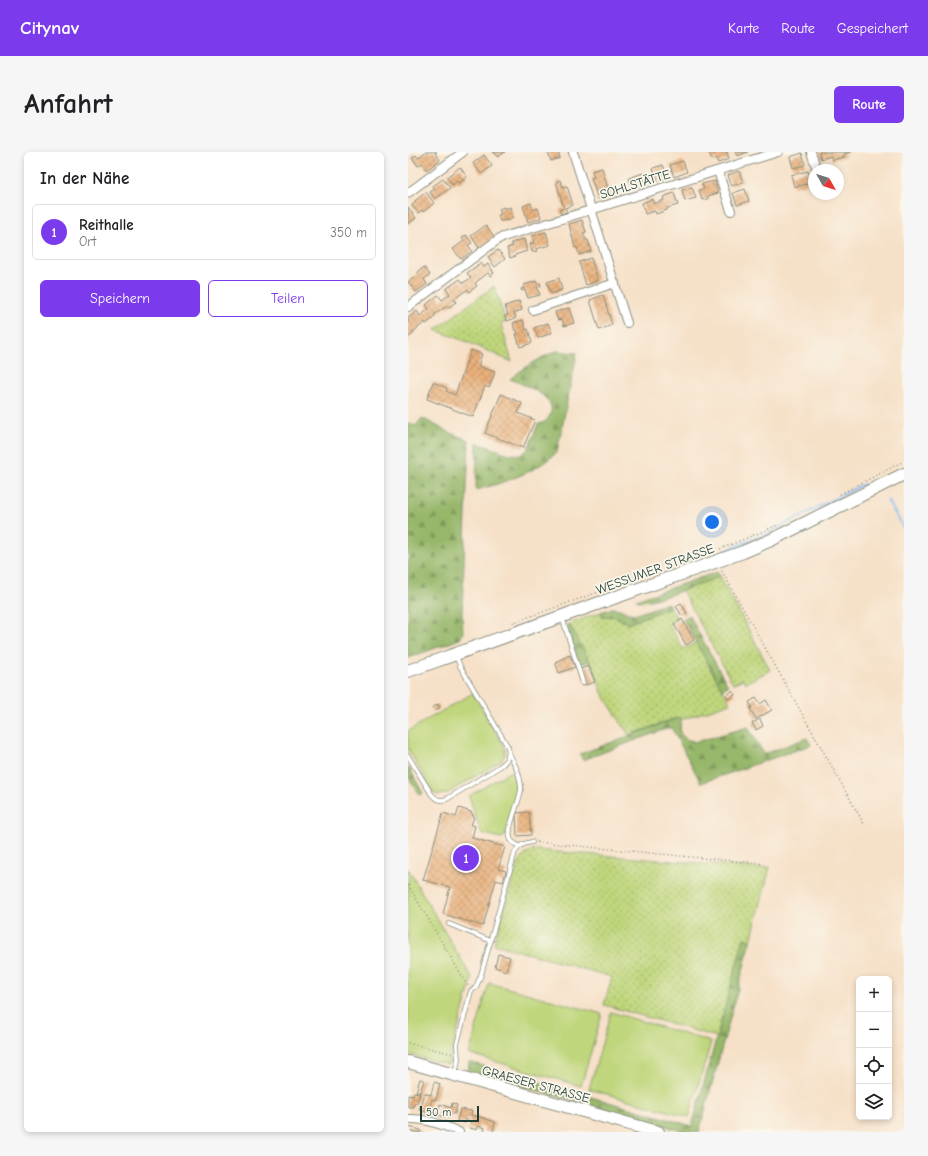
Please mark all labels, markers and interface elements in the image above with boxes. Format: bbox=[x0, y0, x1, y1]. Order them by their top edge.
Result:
text: Citynav bbox=[20, 17, 79, 39]
text: Karte bbox=[728, 20, 759, 37]
text: Route bbox=[781, 20, 815, 37]
text: Gespeichert bbox=[837, 20, 908, 37]
button: Route bbox=[834, 86, 904, 123]
text: Anfahrt bbox=[24, 88, 113, 120]
north arrow bbox=[808, 164, 844, 200]
street label: SOHLSTÄTTE bbox=[598, 165, 672, 202]
text: In der Nähe bbox=[40, 169, 129, 188]
text: Reithalle bbox=[79, 216, 134, 234]
text: 1 bbox=[51, 225, 57, 240]
text: 350 m bbox=[330, 225, 367, 240]
text: Ort bbox=[79, 234, 96, 249]
button: Speichern bbox=[40, 280, 200, 317]
button: Teilen bbox=[208, 280, 368, 317]
your location bbox=[702, 512, 722, 532]
street label: WESSUMER STRASSE bbox=[594, 541, 716, 597]
pin: 1 bbox=[453, 843, 479, 873]
map controls bbox=[856, 976, 892, 1120]
button: + bbox=[856, 976, 892, 1012]
button: − bbox=[856, 1012, 892, 1048]
button: locate bbox=[856, 1048, 892, 1084]
street label: GRAESER STRASSE bbox=[480, 1062, 592, 1106]
button: layers bbox=[856, 1084, 892, 1120]
scale bar bbox=[420, 1104, 479, 1123]
text: 50 m bbox=[426, 1106, 451, 1119]

